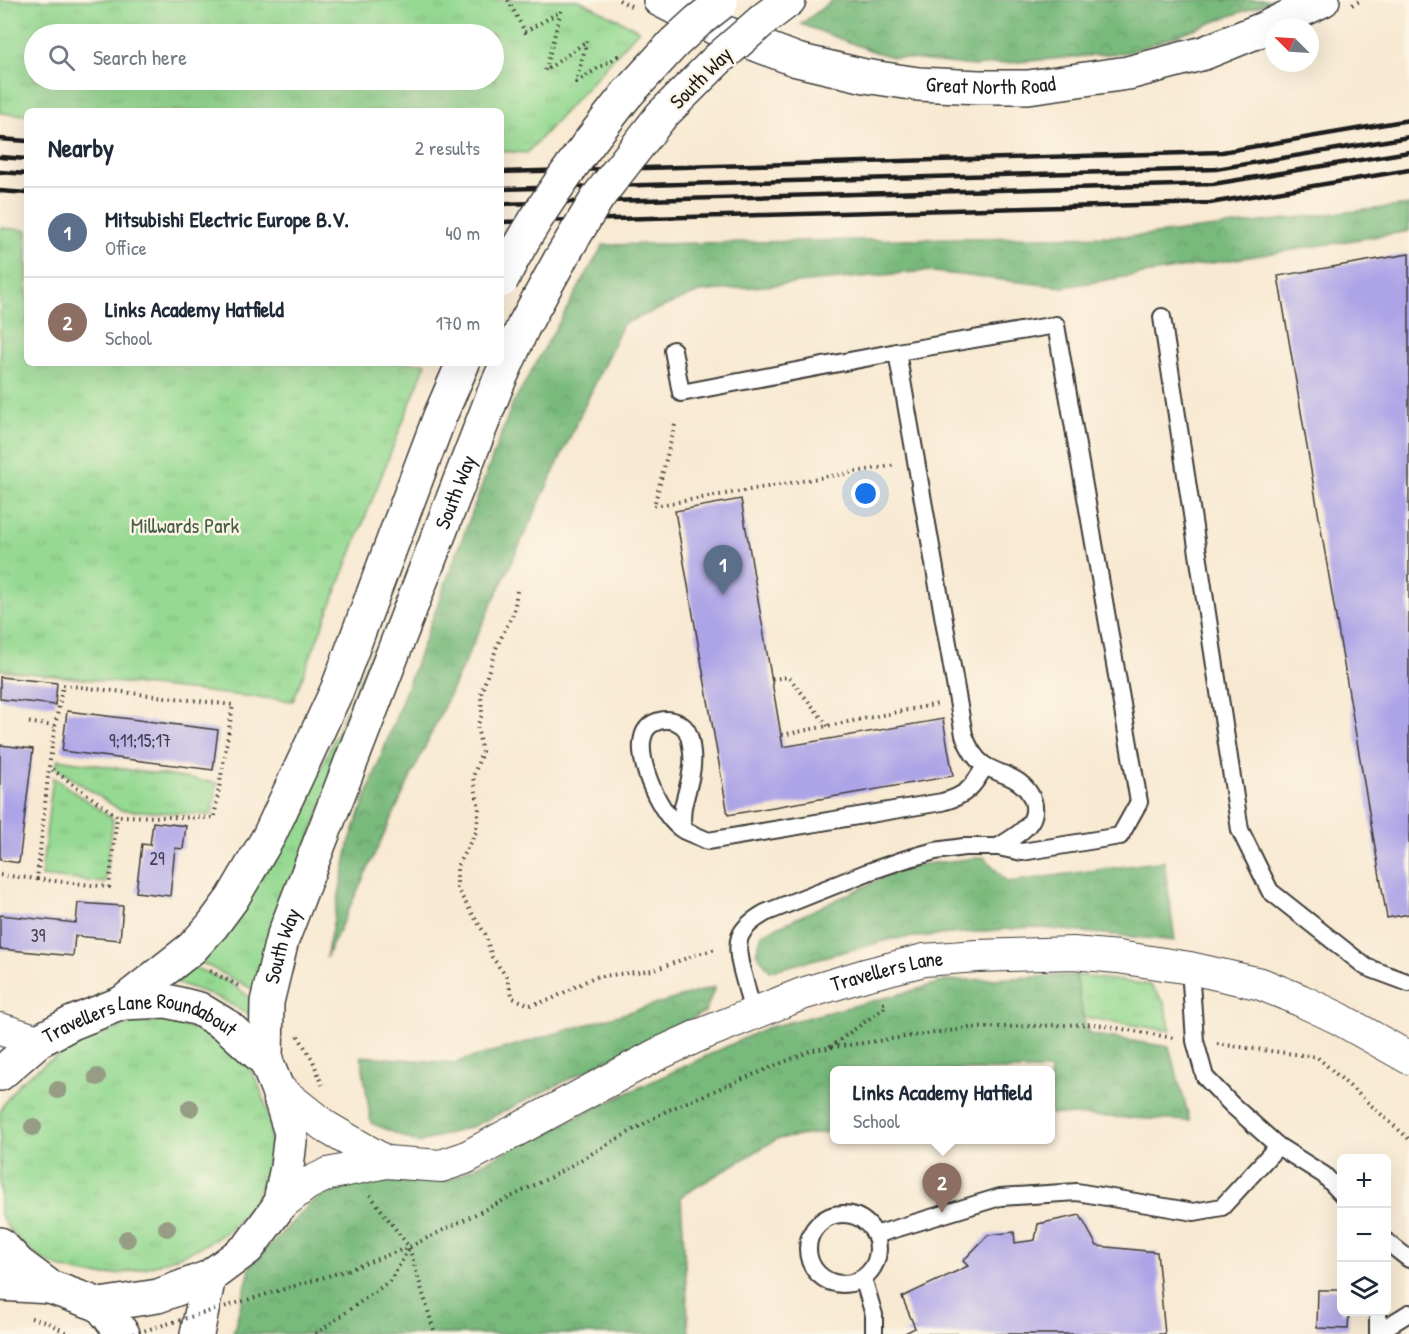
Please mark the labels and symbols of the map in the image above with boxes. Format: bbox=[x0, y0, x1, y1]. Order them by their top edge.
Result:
north arrow bbox=[1265, 18, 1319, 72]
street label: South Way bbox=[663, 40, 738, 115]
street label: Great North Road bbox=[925, 68, 1057, 101]
street label: South Way bbox=[427, 451, 483, 533]
your location bbox=[851, 479, 880, 508]
park label: Millwards Park bbox=[131, 511, 240, 540]
pin: 1 bbox=[704, 546, 742, 595]
house number: 9;11;15;17 bbox=[109, 728, 171, 753]
house number: 29 bbox=[149, 846, 165, 871]
street label: South Way bbox=[257, 904, 307, 987]
house number: 39 bbox=[31, 923, 46, 948]
street label: Travellers Lane bbox=[827, 944, 944, 999]
text: Travellers Lane Roundabout bbox=[37, 986, 244, 1050]
street label: Travellers Lane Roundabout bbox=[36, 1027, 242, 1055]
pin: 2 bbox=[922, 1164, 962, 1213]

